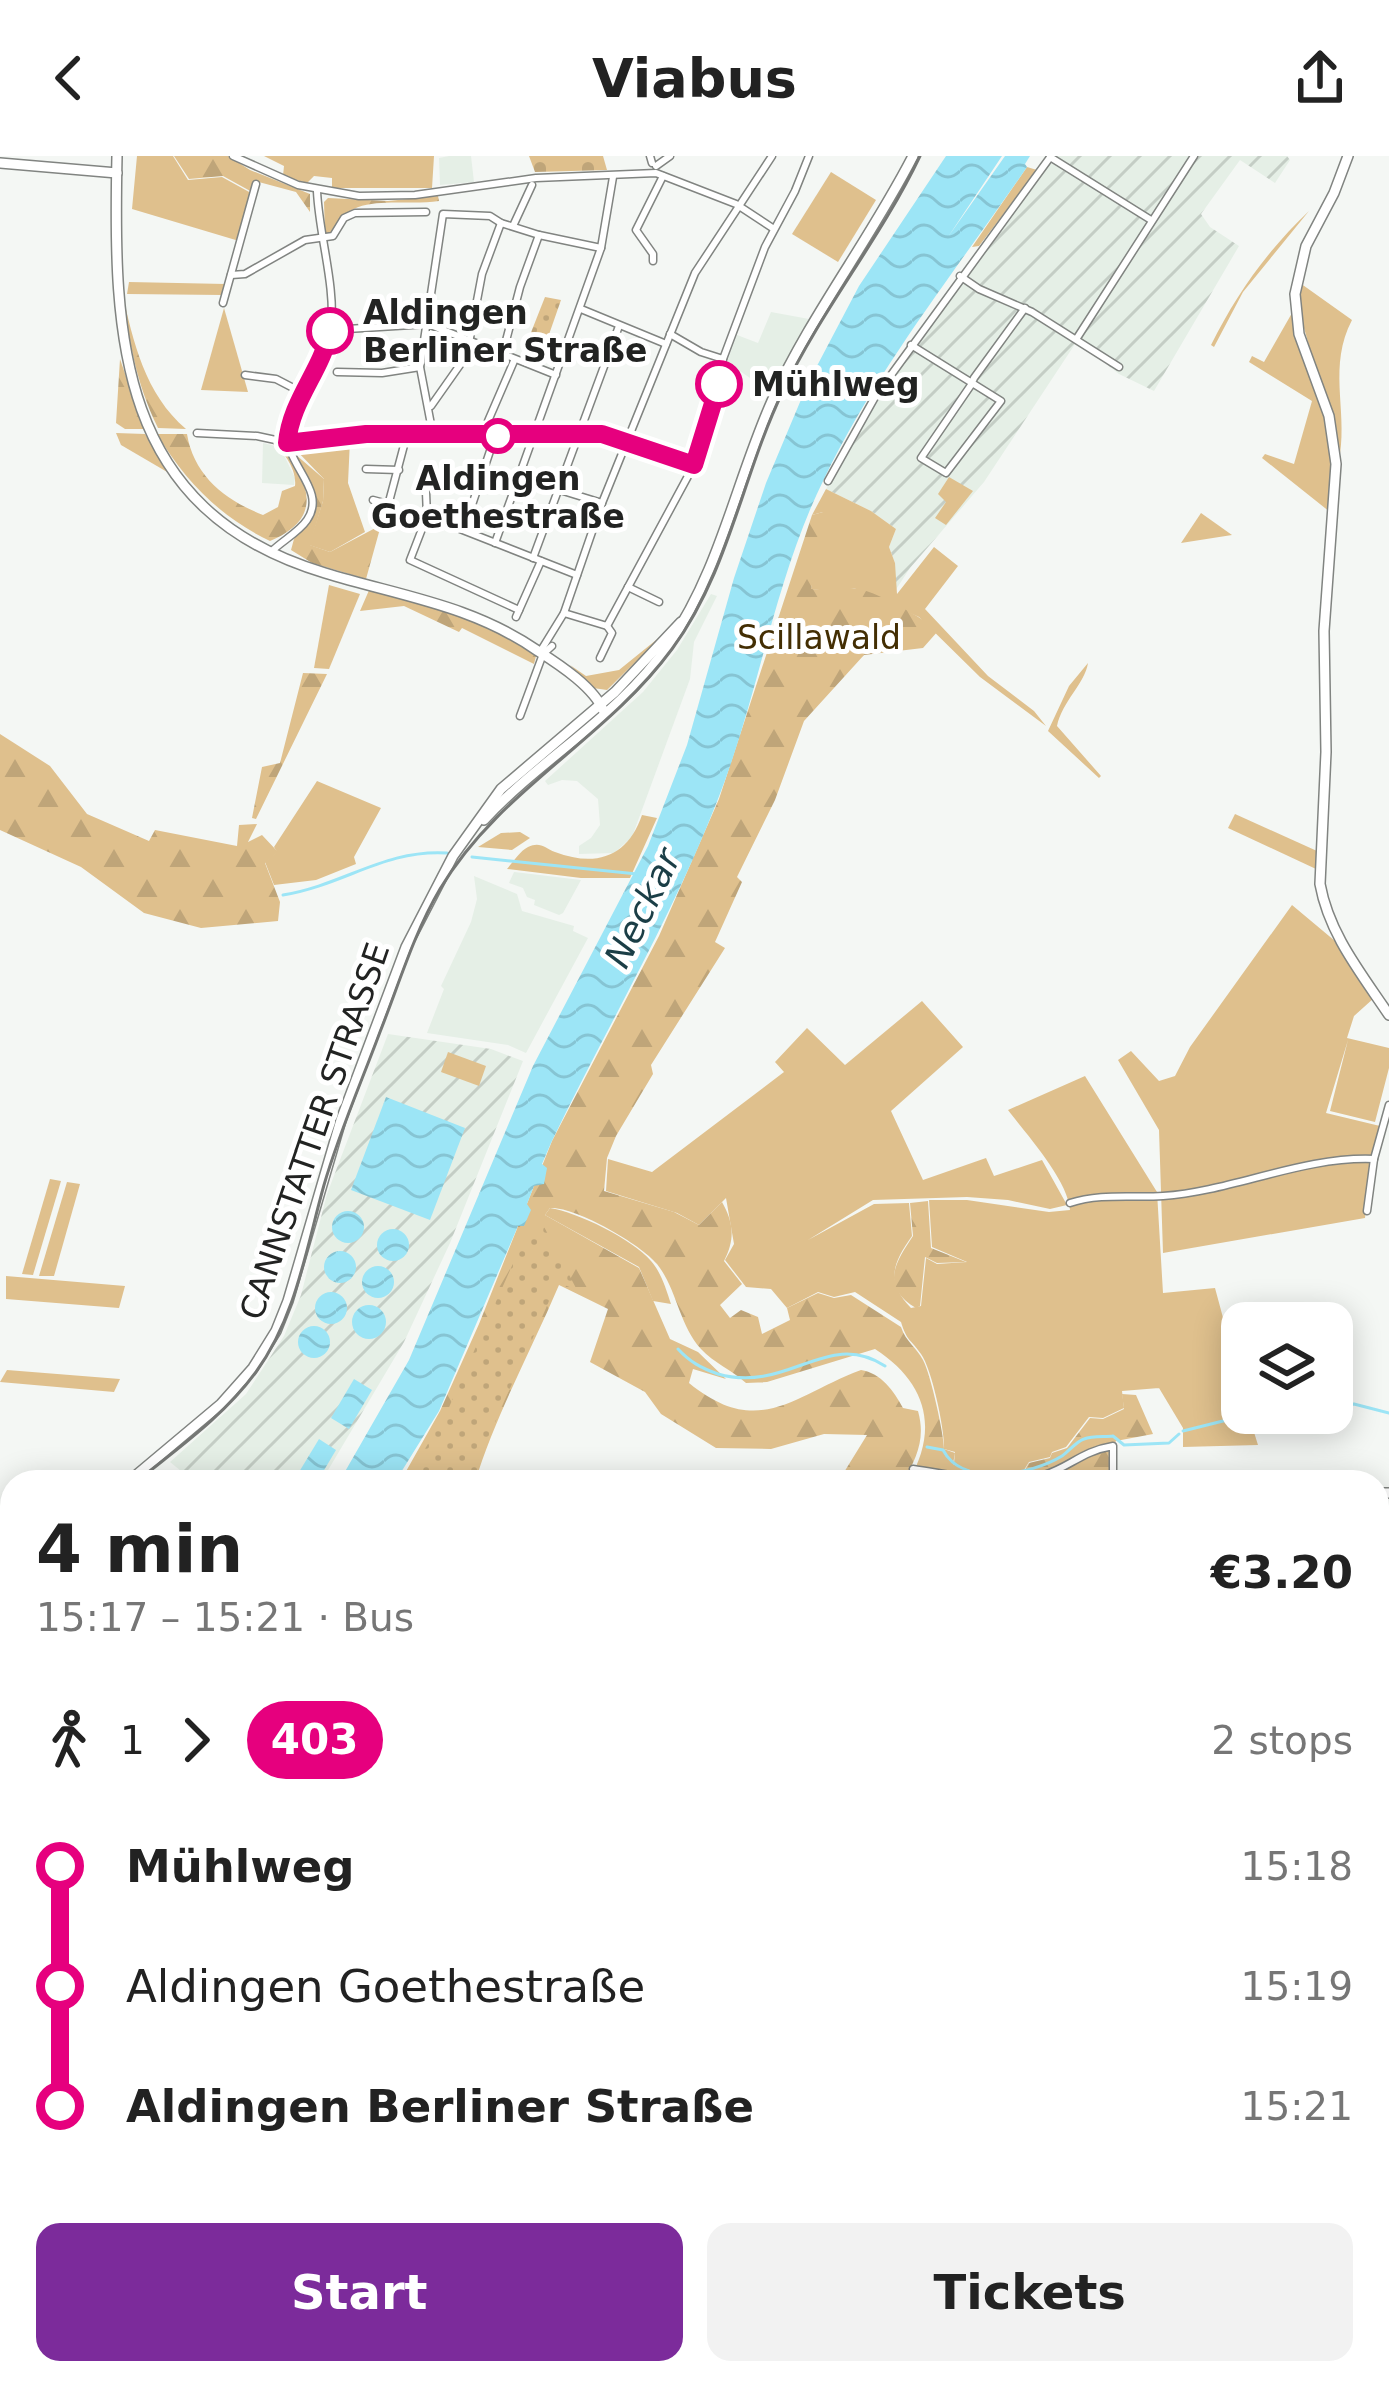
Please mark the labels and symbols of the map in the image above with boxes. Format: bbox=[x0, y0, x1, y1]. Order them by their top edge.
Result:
place label: Aldingen Berliner Straße bbox=[363, 293, 647, 370]
marker: Aldingen Berliner Straße bbox=[308, 309, 352, 353]
marker: Mühlweg bbox=[697, 362, 741, 406]
place label: Mühlweg bbox=[752, 365, 920, 404]
marker: Aldingen Goethestraße bbox=[482, 420, 514, 452]
place label: Aldingen Goethestraße bbox=[371, 459, 625, 536]
park label: Scillawald bbox=[737, 618, 901, 657]
water label: Neckar bbox=[596, 840, 690, 974]
street label: CANNSTATTER STRASSE bbox=[232, 938, 397, 1325]

